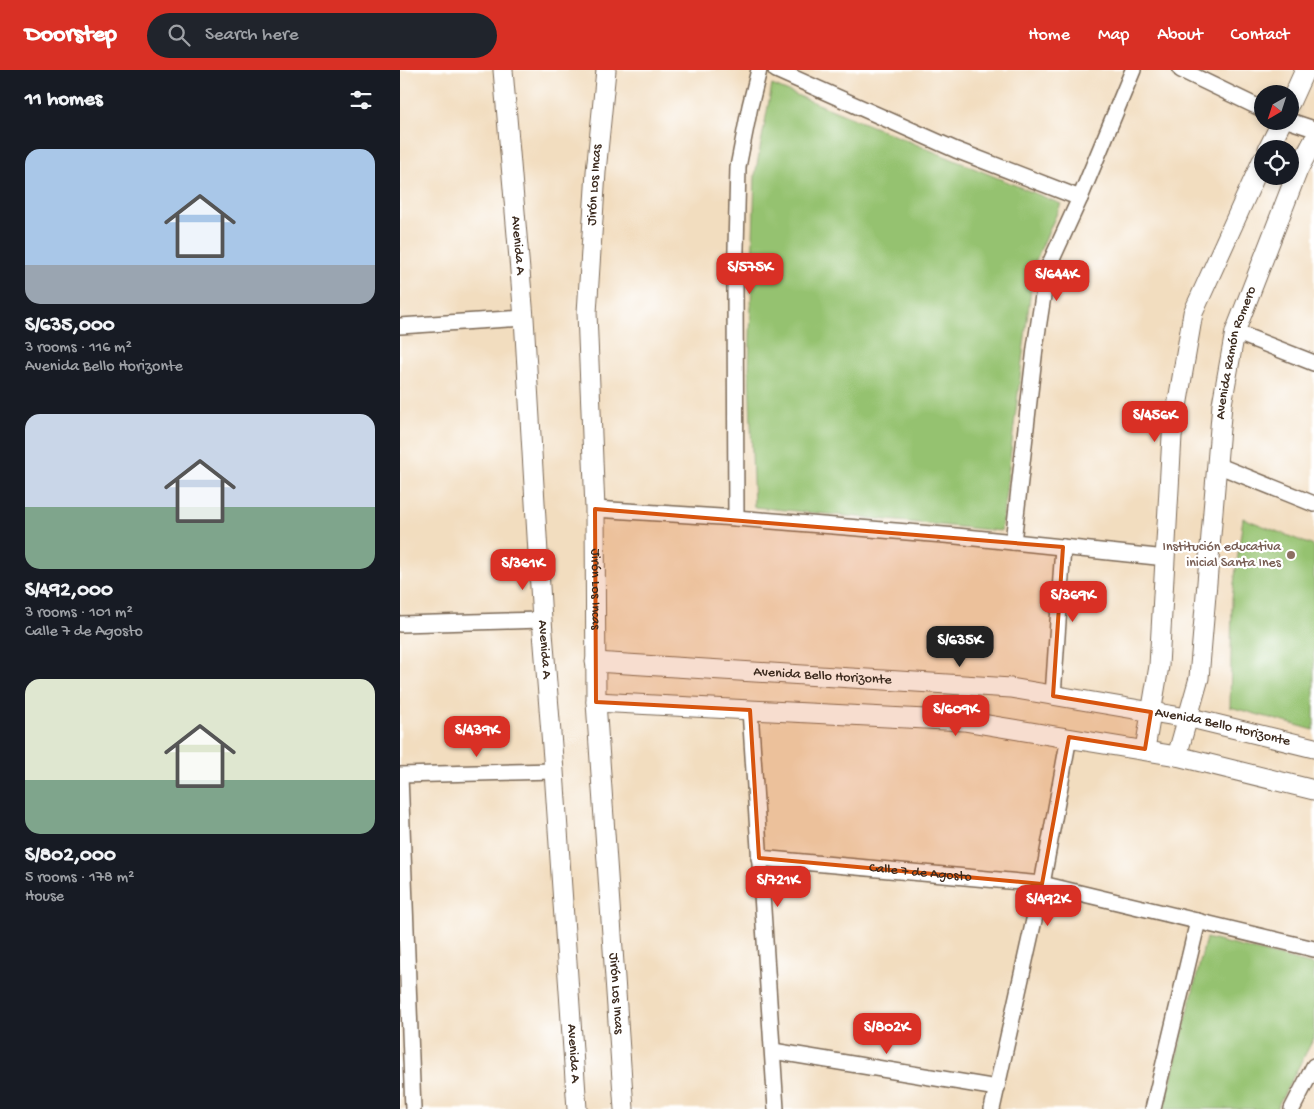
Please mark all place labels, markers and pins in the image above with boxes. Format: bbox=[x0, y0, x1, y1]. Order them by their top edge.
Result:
pin: S/575K bbox=[709, 252, 791, 295]
pin: S/644K bbox=[1016, 260, 1098, 302]
pin: S/456K bbox=[1114, 400, 1196, 443]
place label: Institución educativa inicial Santa Ines bbox=[1163, 539, 1282, 572]
pin: S/361K bbox=[482, 548, 564, 591]
marker: Institución educativa inicial Santa Ines bbox=[1285, 549, 1297, 561]
pin: S/369K bbox=[1032, 580, 1114, 623]
pin: S/635K bbox=[919, 626, 1001, 668]
pin: S/609K bbox=[915, 694, 997, 737]
pin: S/439K bbox=[436, 716, 518, 758]
pin: S/721K bbox=[737, 866, 819, 908]
pin: S/492K bbox=[1007, 884, 1089, 927]
pin: S/802K bbox=[846, 1012, 928, 1055]

